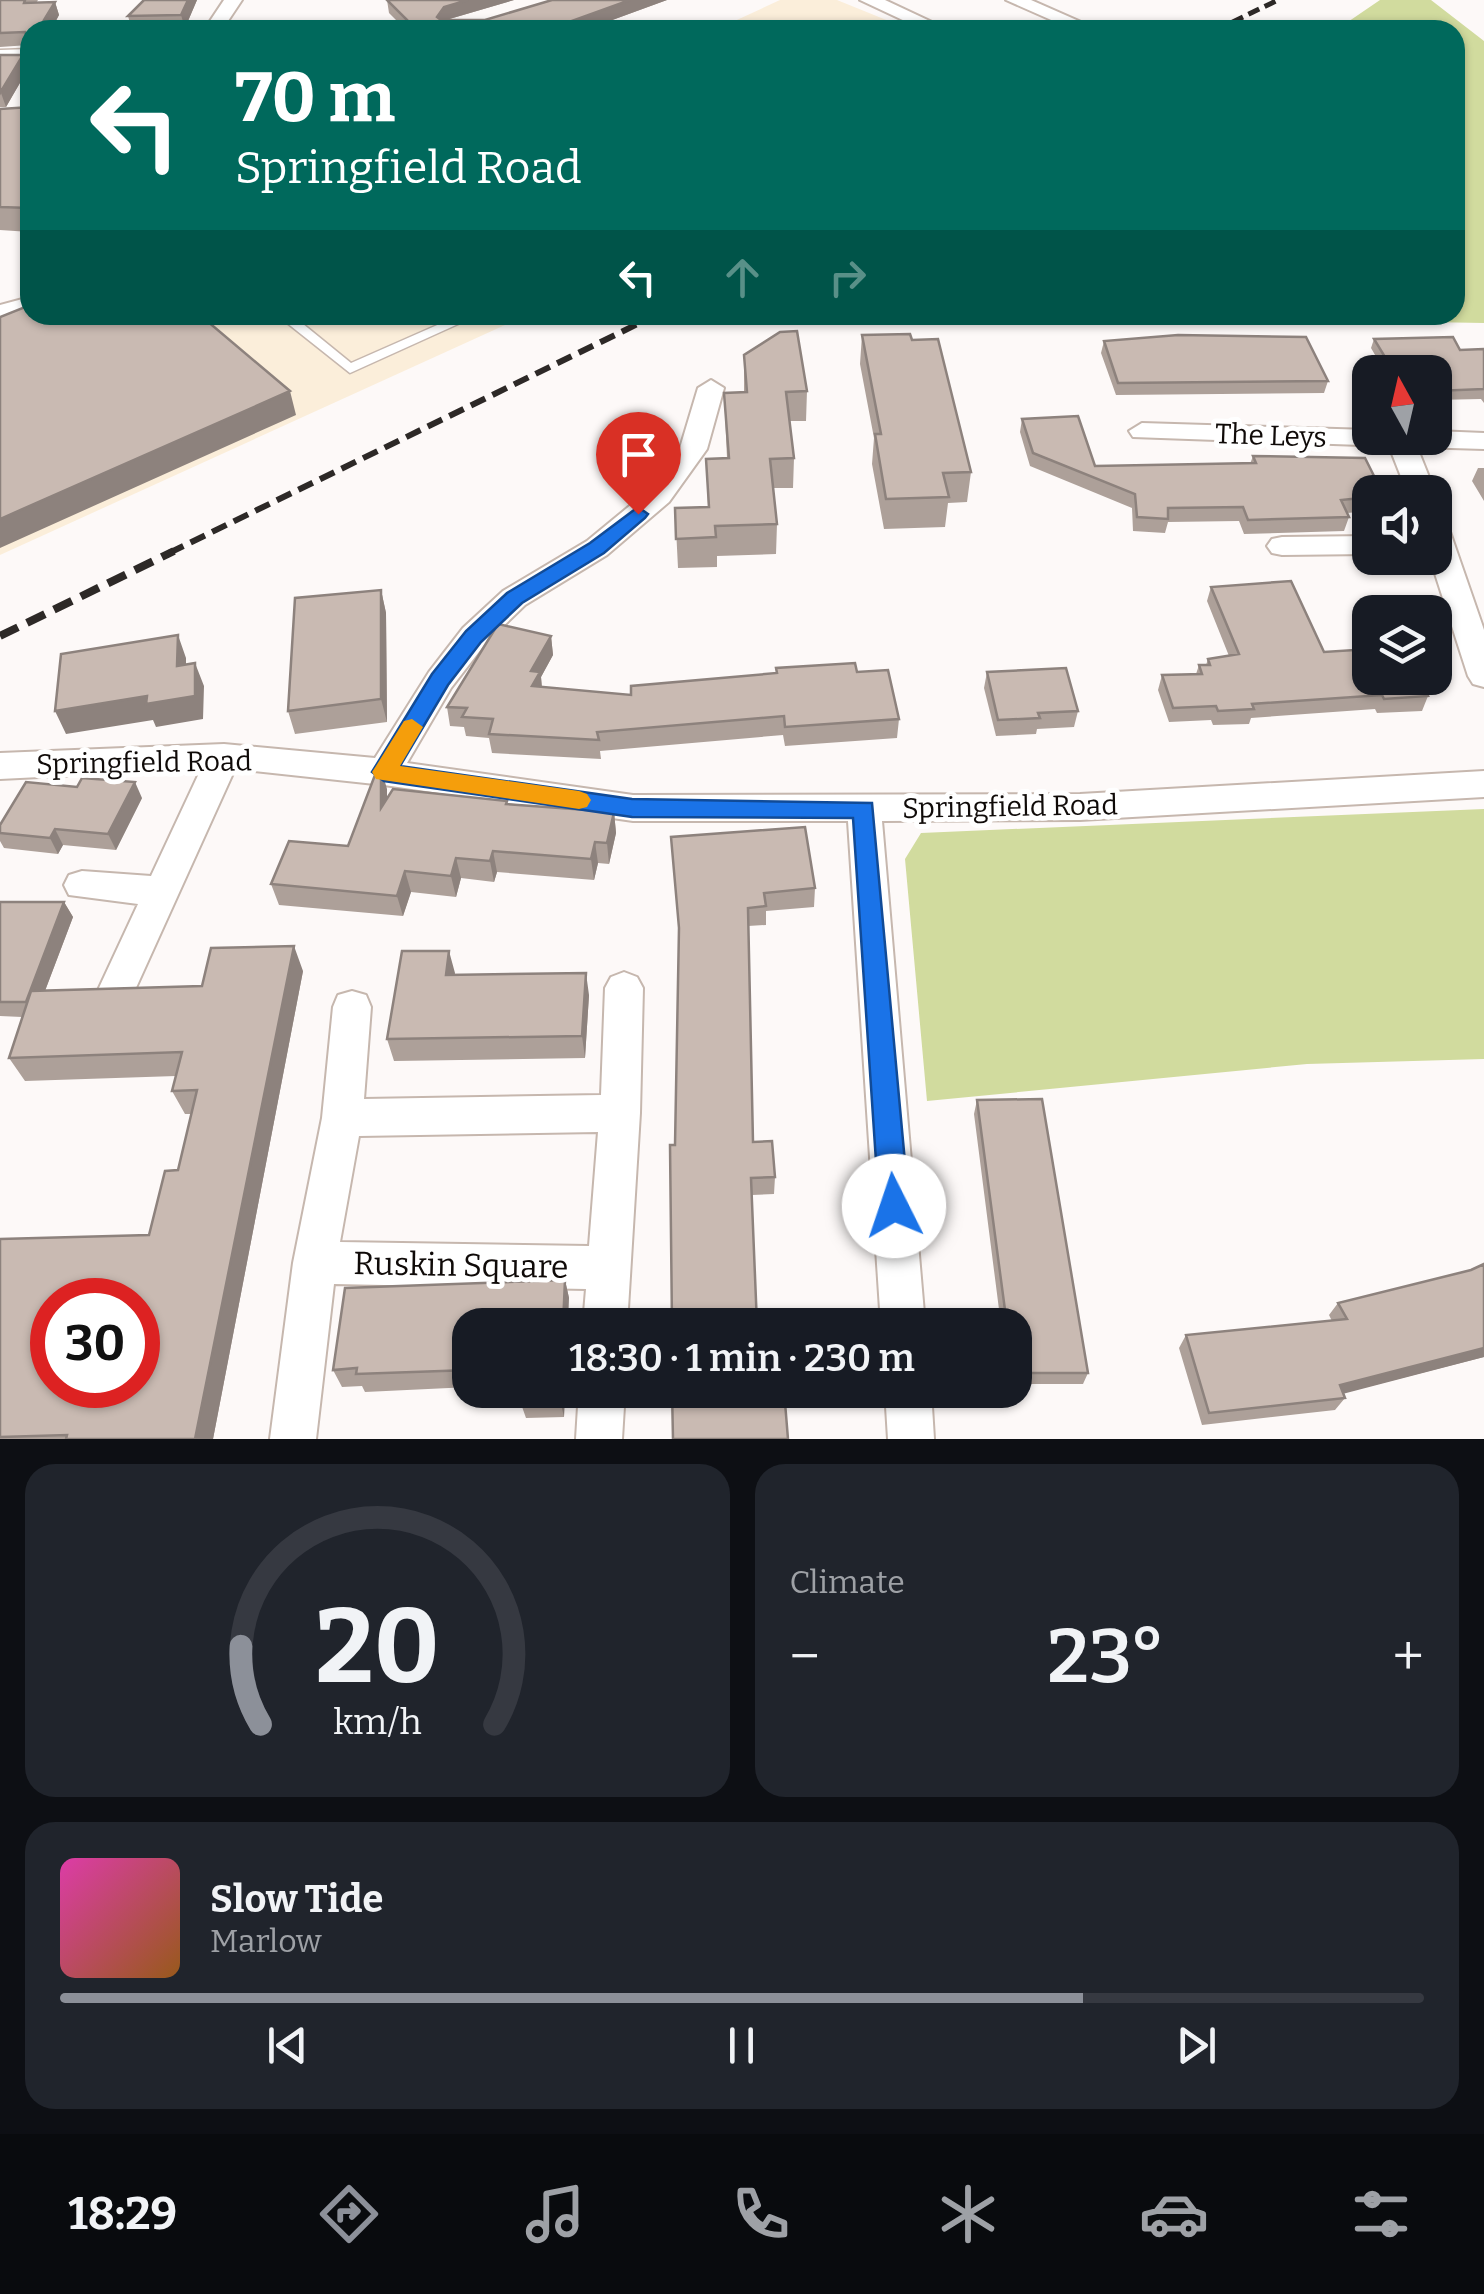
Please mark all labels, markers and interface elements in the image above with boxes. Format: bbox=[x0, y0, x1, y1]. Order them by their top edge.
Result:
text: 70 m bbox=[235, 56, 395, 140]
icon: left bbox=[70, 60, 200, 190]
text: Springfield Road bbox=[235, 141, 582, 195]
icon: left bbox=[610, 250, 665, 305]
icon: ahead bbox=[715, 250, 770, 305]
icon: right bbox=[820, 250, 875, 305]
north arrow bbox=[1352, 355, 1452, 455]
map controls bbox=[1352, 355, 1452, 695]
pin bbox=[596, 412, 681, 515]
street label: The Leys bbox=[1215, 417, 1327, 454]
icon: arrive bbox=[611, 427, 666, 482]
button: sound bbox=[1352, 475, 1452, 575]
button: layers bbox=[1352, 595, 1452, 695]
street label: Springfield Road bbox=[36, 744, 252, 781]
street label: Springfield Road bbox=[902, 788, 1118, 825]
position arrow bbox=[842, 1154, 946, 1258]
street label: Ruskin Square bbox=[353, 1244, 569, 1286]
speed limit sign: 30 bbox=[30, 1278, 160, 1408]
text: 18:30 · 1 min · 230 m bbox=[569, 1335, 915, 1381]
text: Climate bbox=[790, 1563, 905, 1601]
text: 20 bbox=[315, 1585, 440, 1710]
text: 23° bbox=[1047, 1612, 1165, 1702]
text: − bbox=[790, 1624, 820, 1690]
text: + bbox=[1393, 1624, 1424, 1690]
text: km/h bbox=[333, 1701, 421, 1743]
text: Slow Tide bbox=[210, 1876, 383, 1922]
text: Marlow bbox=[210, 1922, 322, 1960]
icon: previous bbox=[260, 2018, 315, 2073]
icon: pause bbox=[714, 2018, 769, 2073]
icon: next bbox=[1169, 2018, 1224, 2073]
icon: directions bbox=[314, 2179, 384, 2249]
icon: music bbox=[520, 2179, 590, 2249]
icon: phone bbox=[726, 2179, 796, 2249]
icon: climate bbox=[933, 2179, 1003, 2249]
icon: car bbox=[1139, 2179, 1209, 2249]
icon: filters bbox=[1346, 2179, 1416, 2249]
text: 18:29 bbox=[68, 2187, 177, 2241]

